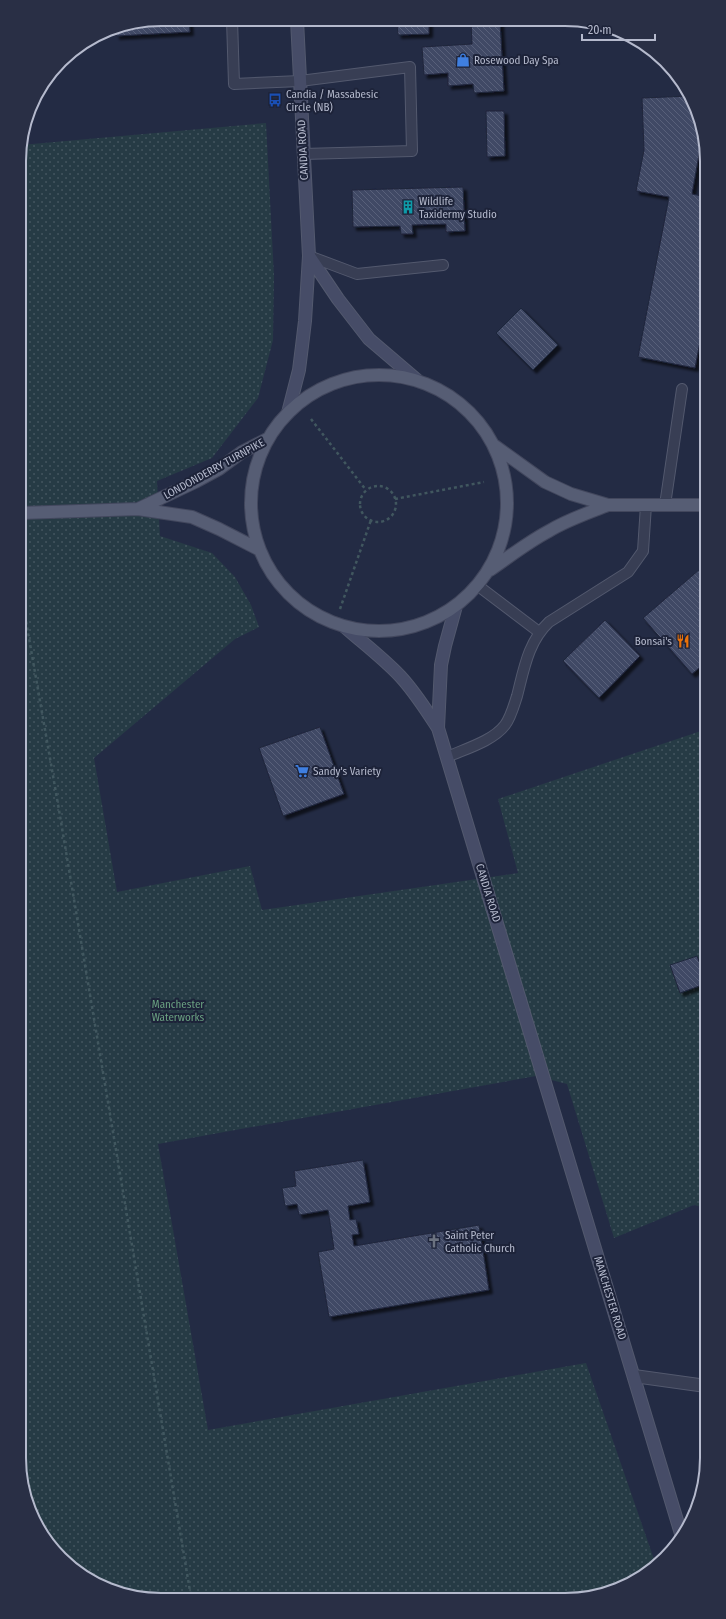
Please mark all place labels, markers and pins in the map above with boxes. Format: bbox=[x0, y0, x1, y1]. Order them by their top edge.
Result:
shop icon: Rosewood Day Spa bbox=[455, 52, 471, 68]
place label: Rosewood Day Spa bbox=[474, 54, 559, 67]
place label: Candia / Massabesic Circle (NB) bbox=[286, 88, 379, 114]
bus stop icon: Candia / Massabesic Circle (NB) bbox=[267, 92, 283, 108]
place label: Wildlife Taxidermy Studio bbox=[419, 195, 497, 221]
building icon: Wildlife Taxidermy Studio bbox=[400, 199, 416, 215]
restaurant icon: Bonsai's bbox=[675, 633, 691, 649]
place label: Bonsai's bbox=[635, 635, 672, 648]
supermarket icon: Sandy's Variety bbox=[294, 763, 310, 779]
place label: Sandy's Variety bbox=[313, 765, 381, 778]
place label: Saint Peter Catholic Church bbox=[445, 1229, 515, 1255]
church icon: Saint Peter Catholic Church bbox=[426, 1233, 442, 1249]

